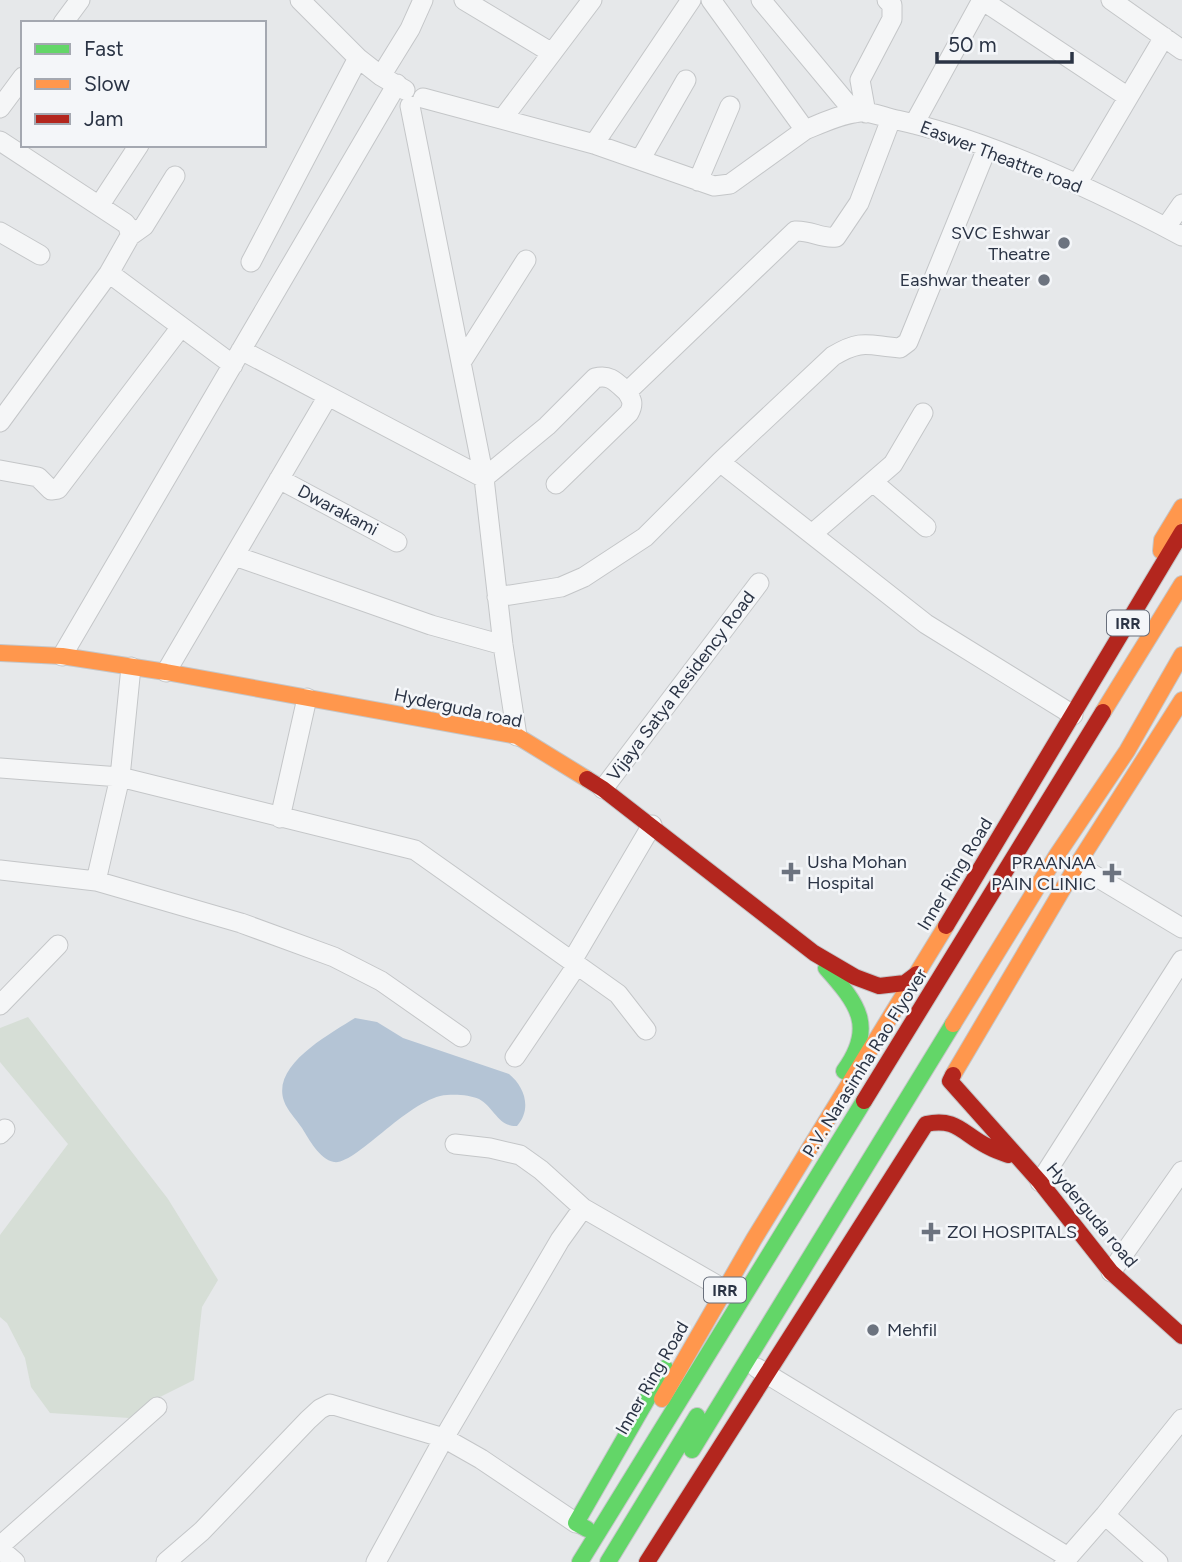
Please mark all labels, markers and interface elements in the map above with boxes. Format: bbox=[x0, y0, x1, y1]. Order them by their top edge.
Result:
legend bbox=[21, 21, 266, 147]
scale bar bbox=[937, 21, 1072, 65]
text: 50 m bbox=[948, 32, 997, 57]
text: Fast bbox=[84, 36, 124, 61]
text: Slow bbox=[84, 71, 130, 96]
text: Jam bbox=[84, 106, 123, 131]
street label: Easwer Theattre road bbox=[917, 116, 1085, 198]
place label: SVC Eshwar Theatre bbox=[951, 222, 1050, 265]
marker: SVC Eshwar Theatre bbox=[1056, 235, 1072, 251]
place label: Eashwar theater bbox=[900, 269, 1030, 291]
marker: Eashwar theater bbox=[1036, 272, 1052, 288]
street label: Dwarakami bbox=[294, 480, 382, 540]
street label: Vijaya Satya Residency Road bbox=[602, 587, 760, 785]
road number: IRR bbox=[1107, 610, 1149, 636]
street label: Hyderguda road bbox=[392, 684, 524, 732]
street label: Inner Ring Road bbox=[913, 814, 997, 934]
place label: Usha Mohan Hospital bbox=[807, 851, 907, 894]
place label: PRAANAA PAIN CLINIC bbox=[991, 852, 1096, 895]
marker: Usha Mohan Hospital bbox=[781, 862, 801, 882]
marker: PRAANAA PAIN CLINIC bbox=[1102, 863, 1122, 883]
street label: P.V. Narasimha Rao Flyover bbox=[798, 965, 932, 1161]
street label: Hyderguda road bbox=[1042, 1158, 1142, 1272]
place label: ZOI HOSPITALS bbox=[947, 1221, 1077, 1243]
marker: ZOI HOSPITALS bbox=[921, 1222, 941, 1242]
road number: IRR bbox=[704, 1278, 746, 1302]
street label: Inner Ring Road bbox=[611, 1317, 693, 1439]
place label: Mehfil bbox=[887, 1319, 937, 1341]
marker: Mehfil bbox=[865, 1322, 881, 1338]

